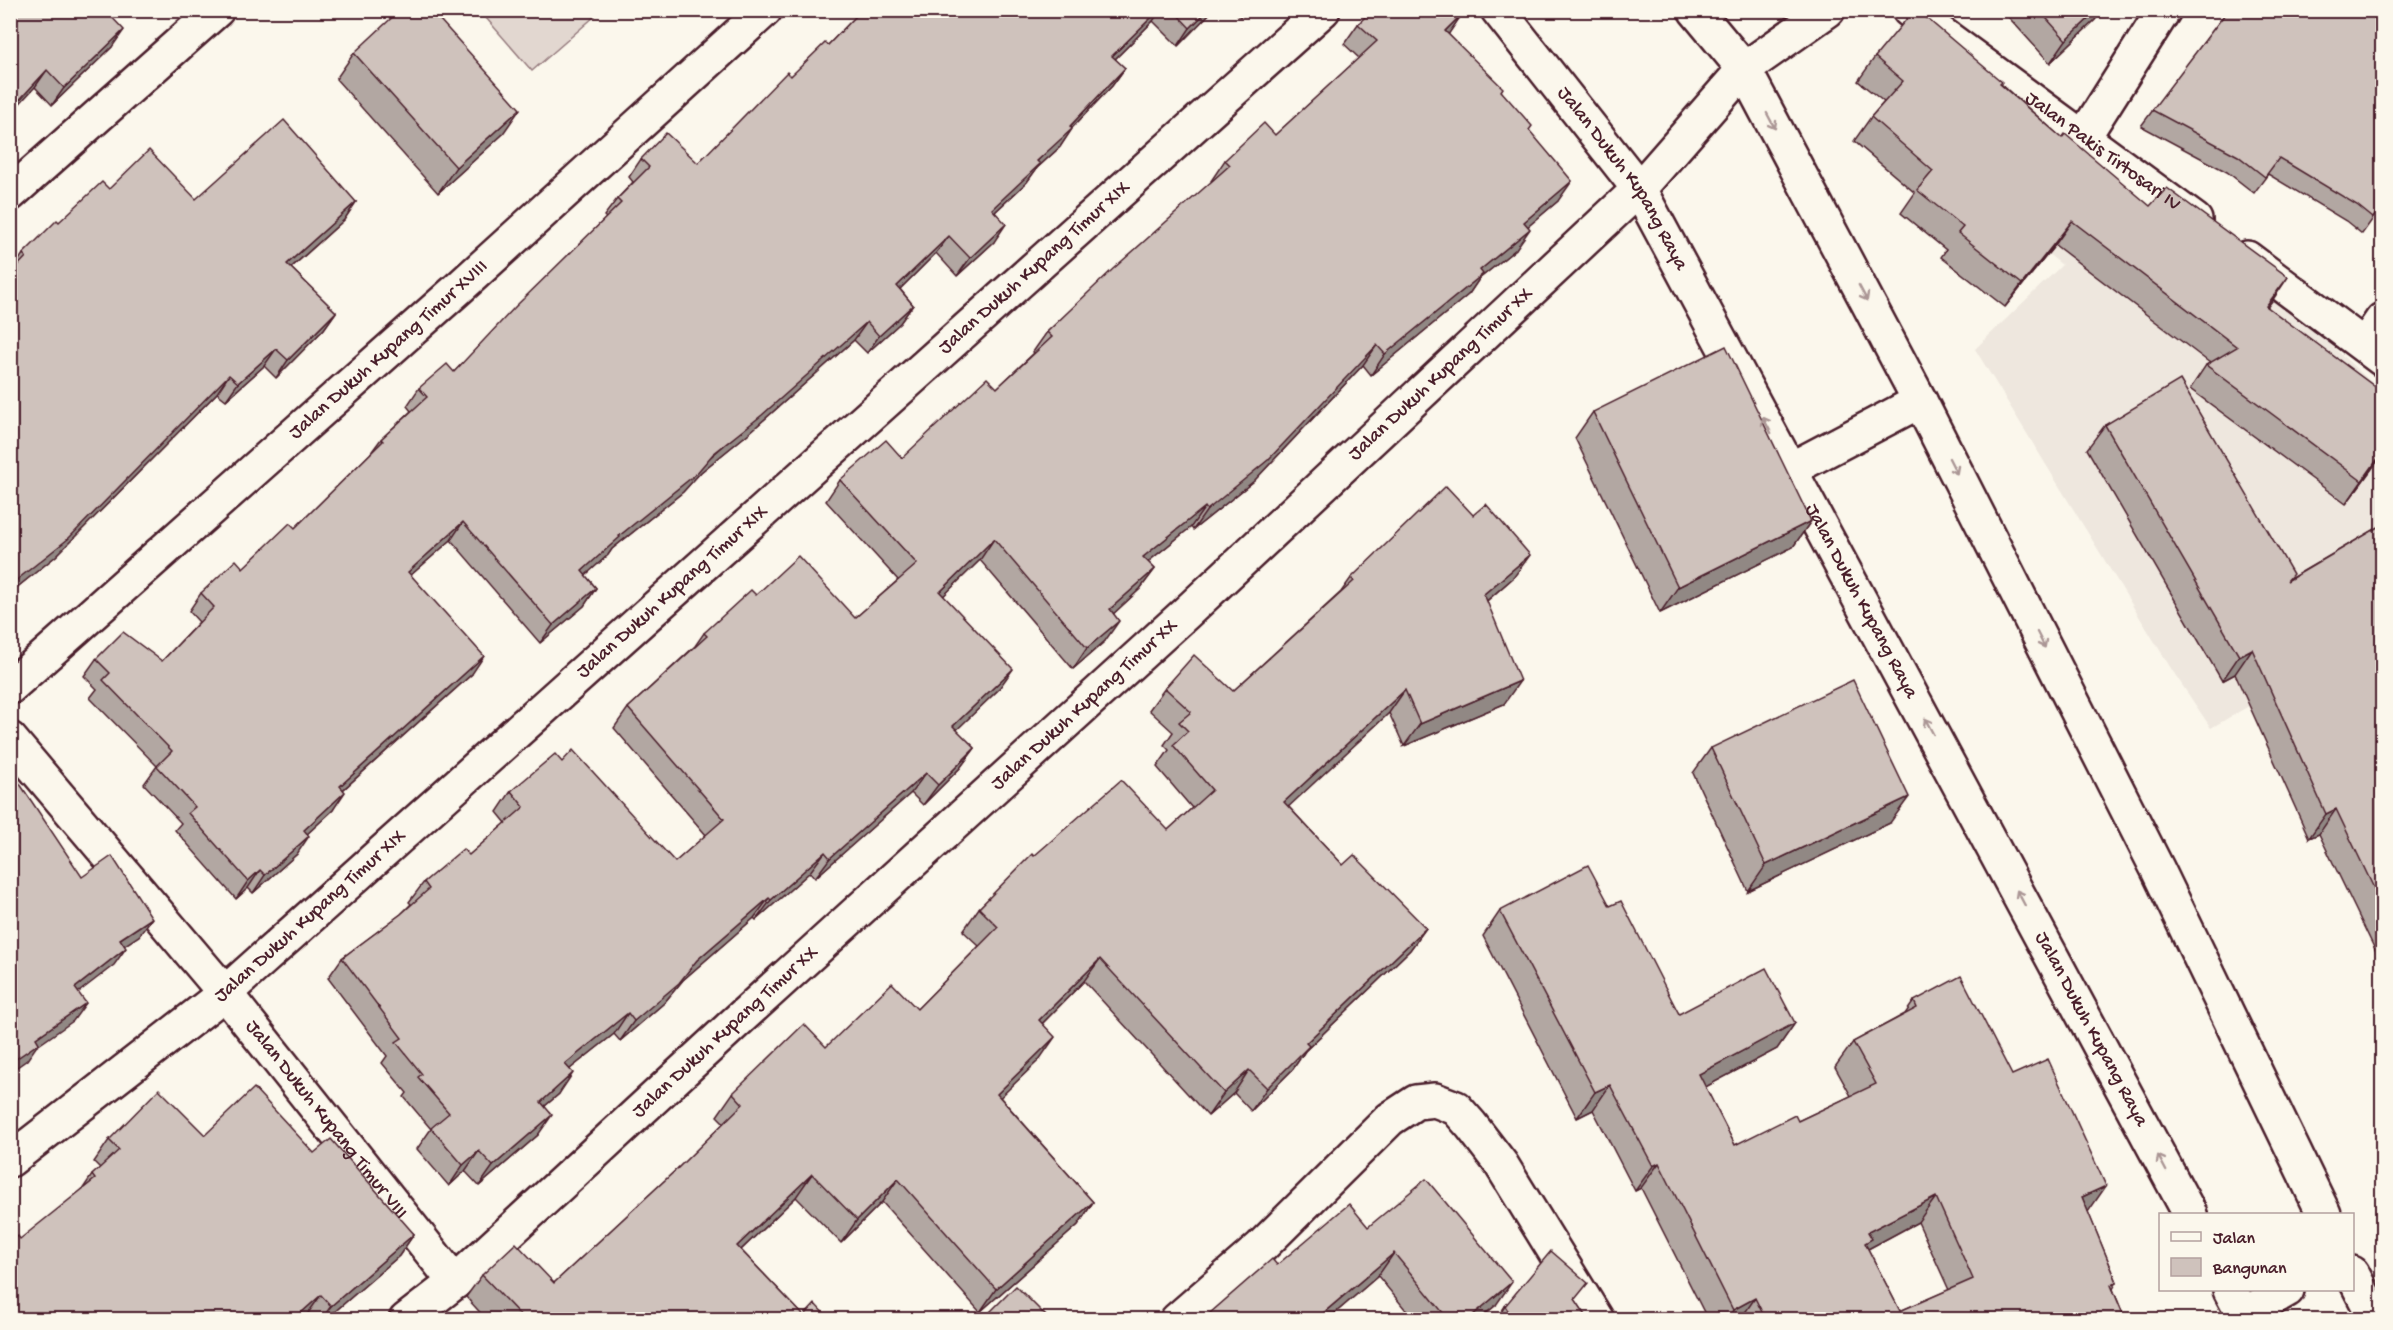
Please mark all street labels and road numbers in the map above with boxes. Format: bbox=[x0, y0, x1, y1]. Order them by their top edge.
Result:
street label: Jalan Dukuh Kupang Raya bbox=[1552, 82, 1693, 275]
street label: Jalan Pakis Tirtosari IV bbox=[2020, 87, 2185, 217]
street label: Jalan Dukuh Kupang Timur XIX bbox=[935, 176, 1136, 359]
street label: Jalan Dukuh Kupang Timur XVIII bbox=[285, 256, 493, 445]
street label: Jalan Dukuh Kupang Timur XX bbox=[1344, 282, 1539, 466]
street label: Jalan Dukuh Kupang Timur XIX bbox=[572, 500, 774, 684]
street label: Jalan Dukuh Kupang Raya bbox=[1799, 500, 1923, 703]
street label: Jalan Dukuh Kupang Timur XX bbox=[987, 614, 1184, 796]
street label: Jalan Dukuh Kupang Timur XIX bbox=[211, 824, 412, 1008]
street label: Jalan Dukuh Kupang Raya bbox=[2029, 928, 2153, 1131]
street label: Jalan Dukuh Kupang Timur XX bbox=[628, 941, 824, 1123]
street label: Jalan Dukuh Kupang Timur VIII bbox=[240, 1016, 412, 1224]

